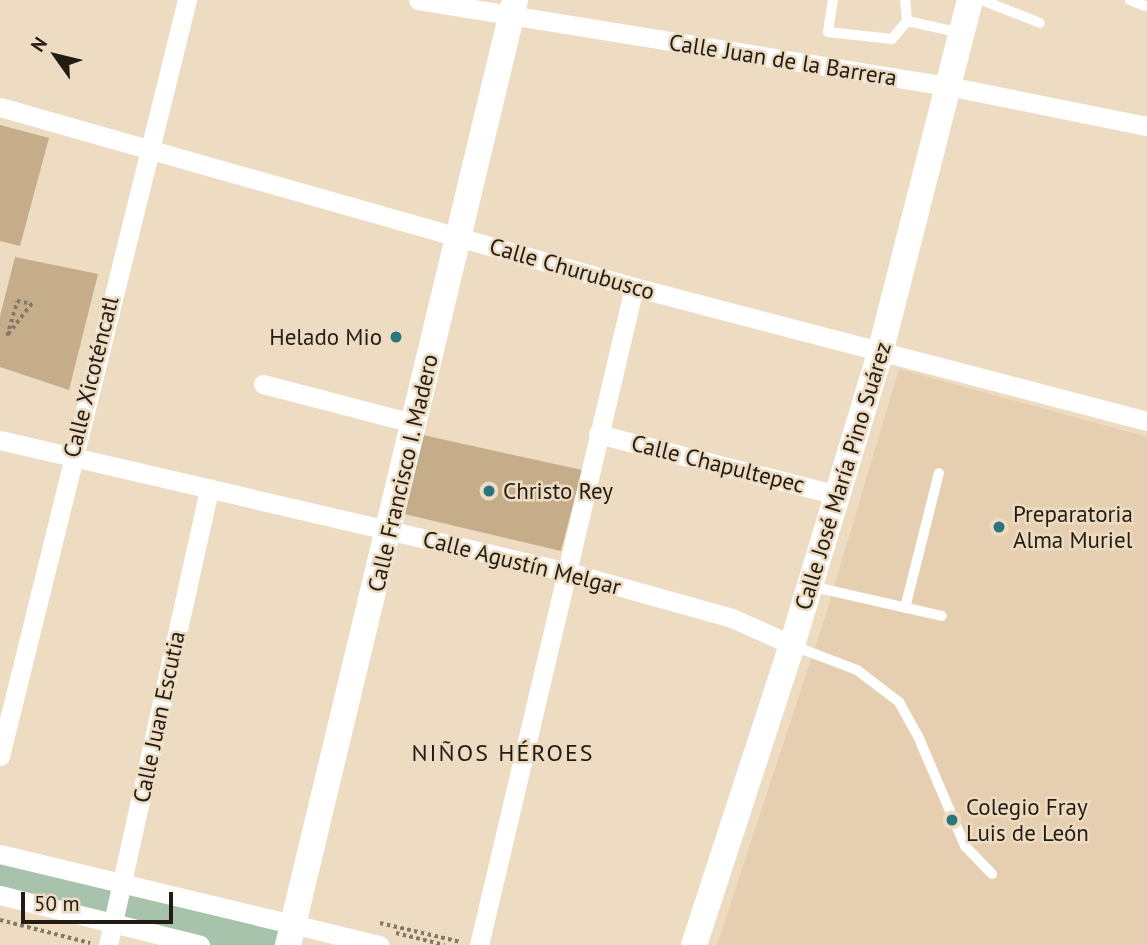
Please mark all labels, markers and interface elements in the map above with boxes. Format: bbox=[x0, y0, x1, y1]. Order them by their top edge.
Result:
north arrow bbox=[21, 21, 91, 91]
street label: Calle Juan de la Barrera bbox=[667, 28, 899, 92]
text: N bbox=[25, 32, 52, 56]
street label: Calle Churubusco bbox=[486, 232, 658, 306]
street label: Calle Xicoténcatl bbox=[58, 293, 124, 461]
place label: Helado Mio bbox=[269, 323, 382, 351]
marker: Helado Mio bbox=[388, 329, 404, 345]
street label: Calle José María Pino Suárez bbox=[789, 339, 897, 613]
street label: Calle Francisco I. Madero bbox=[362, 350, 444, 596]
street label: Calle Chapultepec bbox=[629, 429, 807, 499]
place label: Christo Rey bbox=[503, 477, 613, 505]
marker: Christo Rey bbox=[481, 483, 497, 499]
place label: Preparatoria Alma Muriel bbox=[1013, 500, 1133, 554]
marker: Preparatoria Alma Muriel bbox=[991, 519, 1007, 535]
street label: Calle Agustín Melgar bbox=[420, 525, 624, 601]
street label: Calle Juan Escutia bbox=[127, 629, 191, 805]
district label: NIÑOS HÉROES bbox=[413, 739, 593, 767]
place label: Colegio Fray Luis de León bbox=[966, 793, 1089, 847]
marker: Colegio Fray Luis de León bbox=[944, 812, 960, 828]
scale bar bbox=[24, 878, 177, 922]
text: 50 m bbox=[34, 890, 80, 917]

